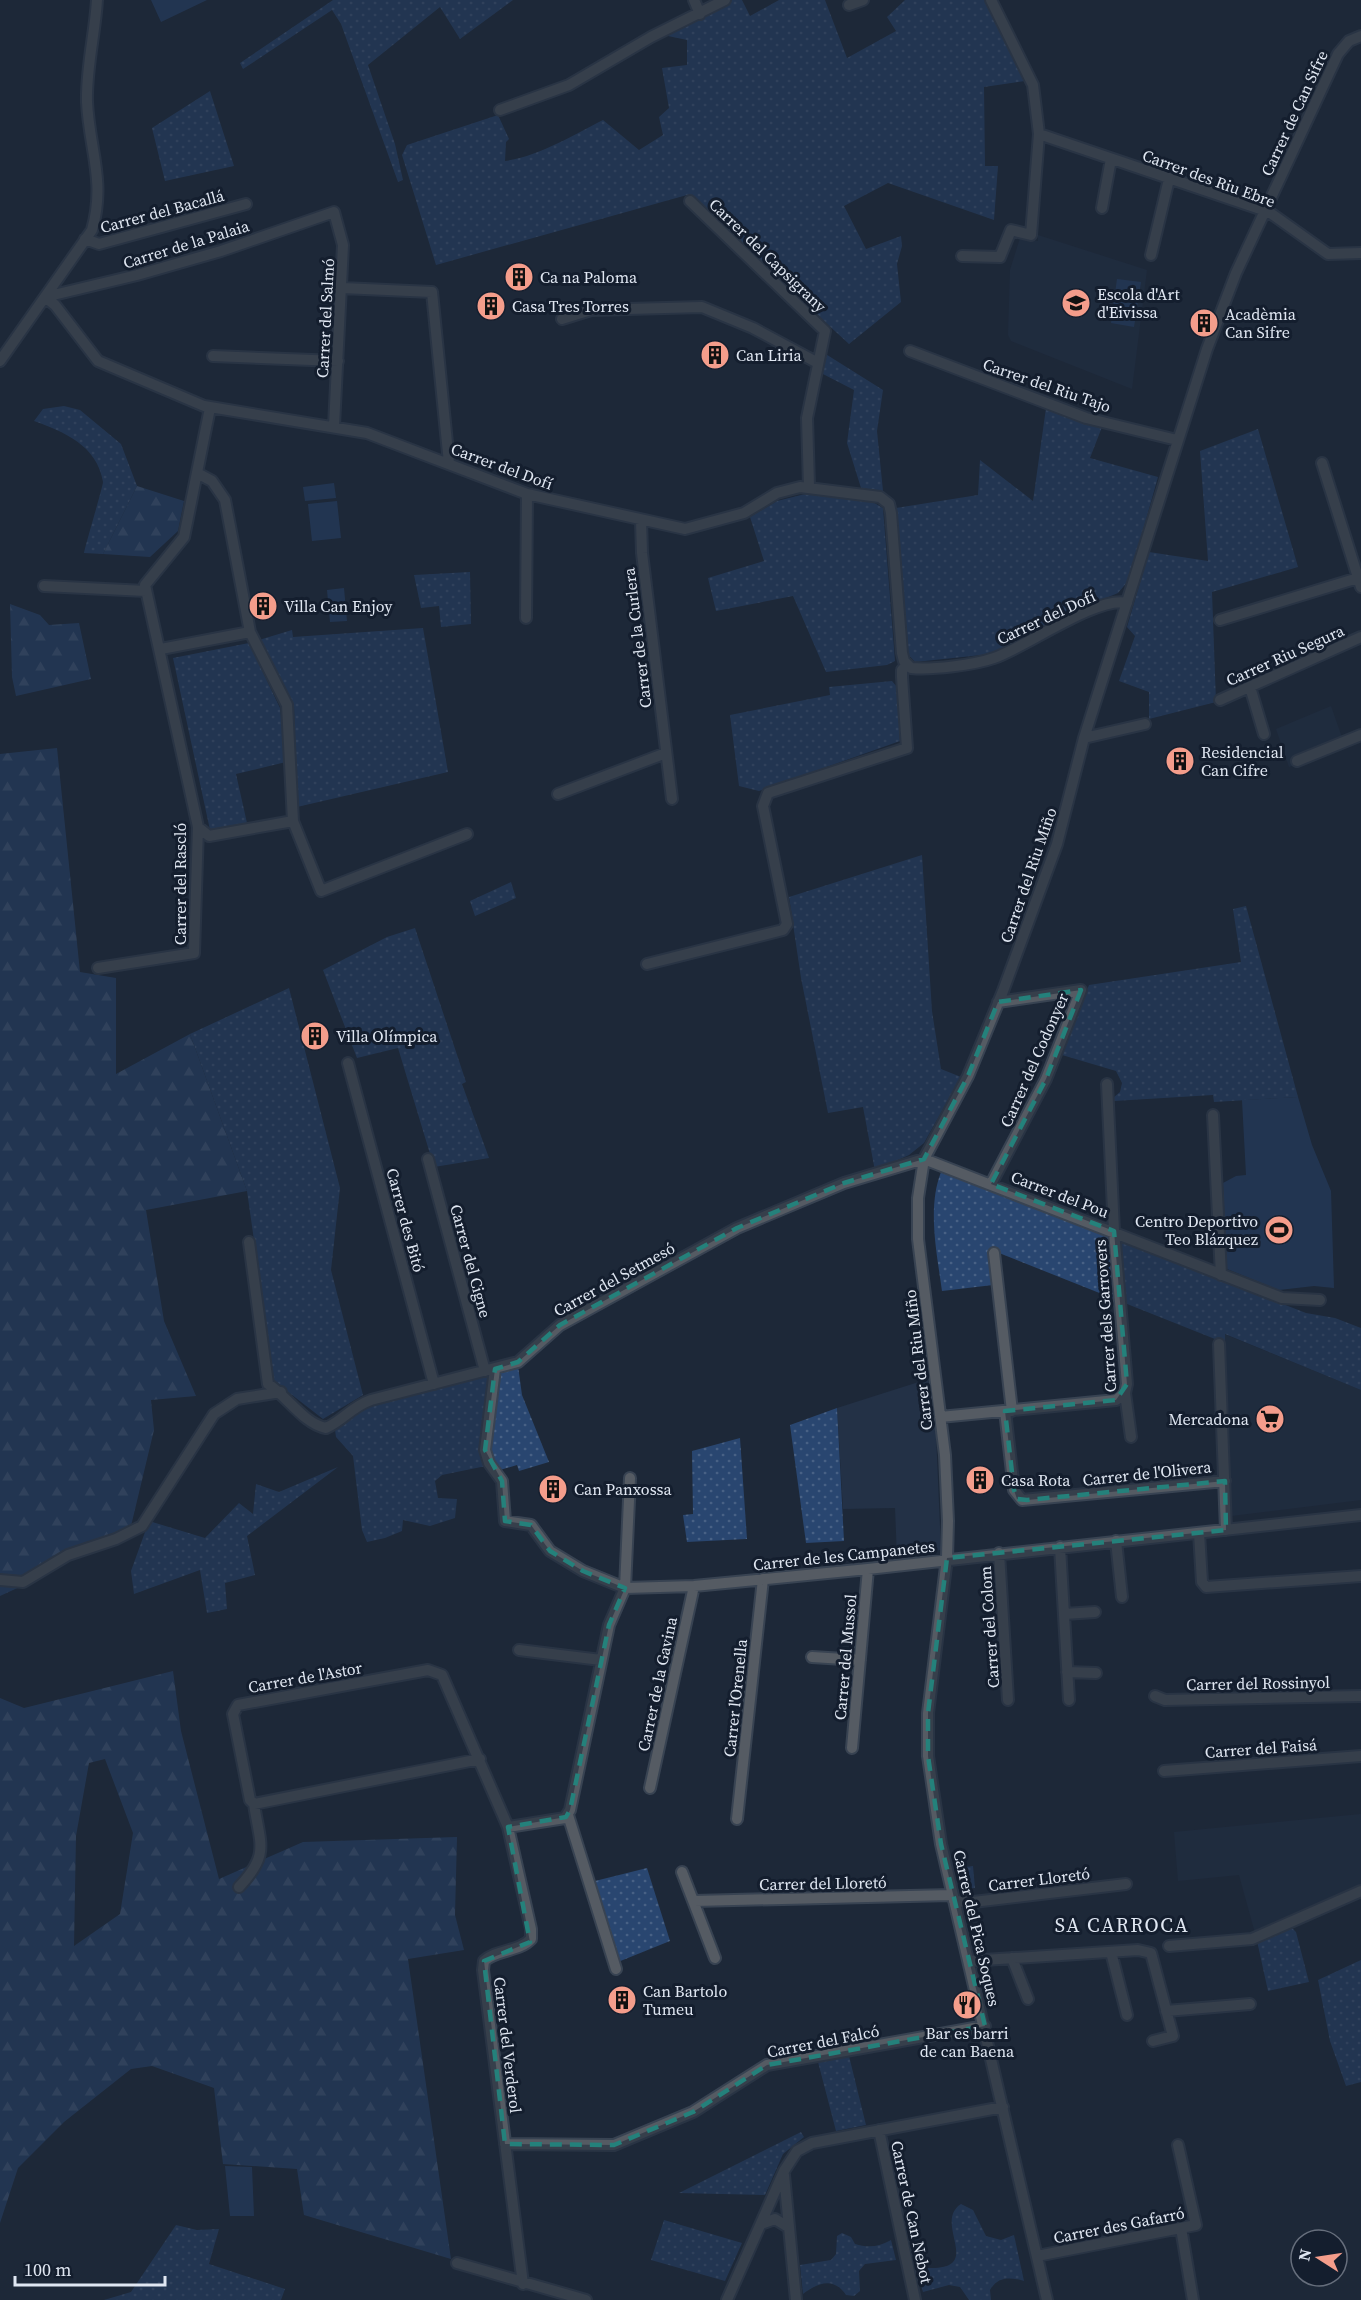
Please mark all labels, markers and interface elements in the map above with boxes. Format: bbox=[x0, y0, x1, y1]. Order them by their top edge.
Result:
street label: Carrer de Can Sifre bbox=[1255, 47, 1333, 179]
street label: Carrer des Riu Ebre bbox=[1139, 144, 1279, 212]
street label: Carrer del Bacallá bbox=[98, 184, 227, 238]
street label: Carrer del Capsigrany bbox=[705, 193, 832, 317]
street label: Carrer de la Palaia bbox=[120, 214, 253, 274]
street label: Carrer del Salmó bbox=[311, 257, 339, 379]
building icon: Ca na Paloma bbox=[503, 261, 535, 293]
place label: Ca na Paloma bbox=[540, 266, 638, 288]
place label: Escola d'Art d'Eivissa bbox=[1097, 283, 1181, 323]
school or university icon: Escola d'Art d'Eivissa bbox=[1060, 287, 1092, 319]
building icon: Casa Tres Torres bbox=[475, 290, 507, 322]
place label: Casa Tres Torres bbox=[512, 295, 629, 317]
place label: Acadèmia Can Sifre bbox=[1225, 303, 1297, 343]
building icon: Acadèmia Can Sifre bbox=[1188, 307, 1220, 339]
building icon: Can Liria bbox=[699, 339, 731, 371]
place label: Can Liria bbox=[736, 344, 802, 366]
street label: Carrer del Riu Tajo bbox=[980, 353, 1114, 417]
street label: Carrer del Dofí bbox=[448, 437, 556, 495]
street label: Carrer de la Curlera bbox=[617, 566, 657, 709]
street label: Carrer del Dofí bbox=[993, 584, 1099, 650]
building icon: Villa Can Enjoy bbox=[247, 590, 279, 622]
place label: Villa Can Enjoy bbox=[284, 595, 393, 617]
street label: Carrer Riu Segura bbox=[1222, 619, 1348, 691]
place label: Residencial Can Cifre bbox=[1201, 741, 1284, 781]
building icon: Residencial Can Cifre bbox=[1164, 745, 1196, 777]
street label: Carrer del Riu Miño bbox=[995, 804, 1062, 946]
street label: Carrer del Rascló bbox=[169, 823, 191, 945]
street label: Carrer del Codonyer bbox=[995, 989, 1074, 1130]
building icon: Villa Olímpica bbox=[299, 1020, 331, 1052]
place label: Villa Olímpica bbox=[336, 1025, 438, 1047]
street label: Carrer del Pou bbox=[1008, 1165, 1112, 1223]
street label: Carrer des Bitó bbox=[382, 1166, 431, 1275]
street label: Carrer del Cigne bbox=[445, 1202, 497, 1320]
place label: Centro Deportivo Teo Blázquez bbox=[1135, 1210, 1258, 1250]
sports icon: Centro Deportivo Teo Blázquez bbox=[1263, 1214, 1295, 1246]
street label: Carrer del Setmesó bbox=[549, 1236, 679, 1321]
street label: Carrer dels Garrovers bbox=[1089, 1239, 1121, 1393]
street label: Carrer del Riu Miño bbox=[898, 1288, 938, 1432]
supermarket icon: Mercadona bbox=[1254, 1403, 1286, 1435]
place label: Mercadona bbox=[1168, 1408, 1250, 1430]
street label: Carrer de l'Olivera bbox=[1082, 1455, 1213, 1491]
building icon: Casa Rota bbox=[964, 1464, 996, 1496]
place label: Casa Rota bbox=[1001, 1469, 1071, 1491]
building icon: Can Panxossa bbox=[537, 1473, 569, 1505]
place label: Can Panxossa bbox=[574, 1478, 673, 1500]
street label: Carrer de les Campanetes bbox=[752, 1535, 936, 1575]
street label: Carrer del Colom bbox=[974, 1565, 1004, 1689]
street label: Carrer del Mussol bbox=[829, 1593, 861, 1721]
street label: Carrer de la Gavina bbox=[632, 1614, 682, 1753]
street label: Carrer l'Orenella bbox=[718, 1637, 752, 1758]
street label: Carrer de l'Astor bbox=[246, 1656, 364, 1698]
street label: Carrer del Rossinyol bbox=[1186, 1671, 1330, 1695]
street label: Carrer del Faisá bbox=[1204, 1733, 1319, 1763]
street label: Carrer del Pica Soques bbox=[948, 1848, 1006, 2008]
street label: Carrer Lloretó bbox=[987, 1862, 1091, 1896]
street label: Carrer del Lloretó bbox=[759, 1871, 887, 1895]
district label: SA CARROCA bbox=[1055, 1911, 1189, 1939]
street label: Carrer del Verderol bbox=[489, 1976, 527, 2115]
place label: Can Bartolo Tumeu bbox=[643, 1980, 727, 2020]
building icon: Can Bartolo Tumeu bbox=[606, 1984, 638, 2016]
restaurant icon: Bar es barri de can Baena bbox=[951, 1989, 983, 2021]
street label: Carrer del Falcó bbox=[765, 2019, 881, 2063]
place label: Bar es barri de can Baena bbox=[920, 2022, 1015, 2062]
street label: Carrer de Can Nebot bbox=[886, 2139, 938, 2286]
street label: Carrer des Gafarró bbox=[1052, 2201, 1187, 2248]
north arrow bbox=[1289, 2228, 1349, 2288]
text: N bbox=[1292, 2247, 1316, 2263]
scale bar bbox=[15, 2249, 165, 2287]
text: 100 m bbox=[24, 2257, 71, 2282]

